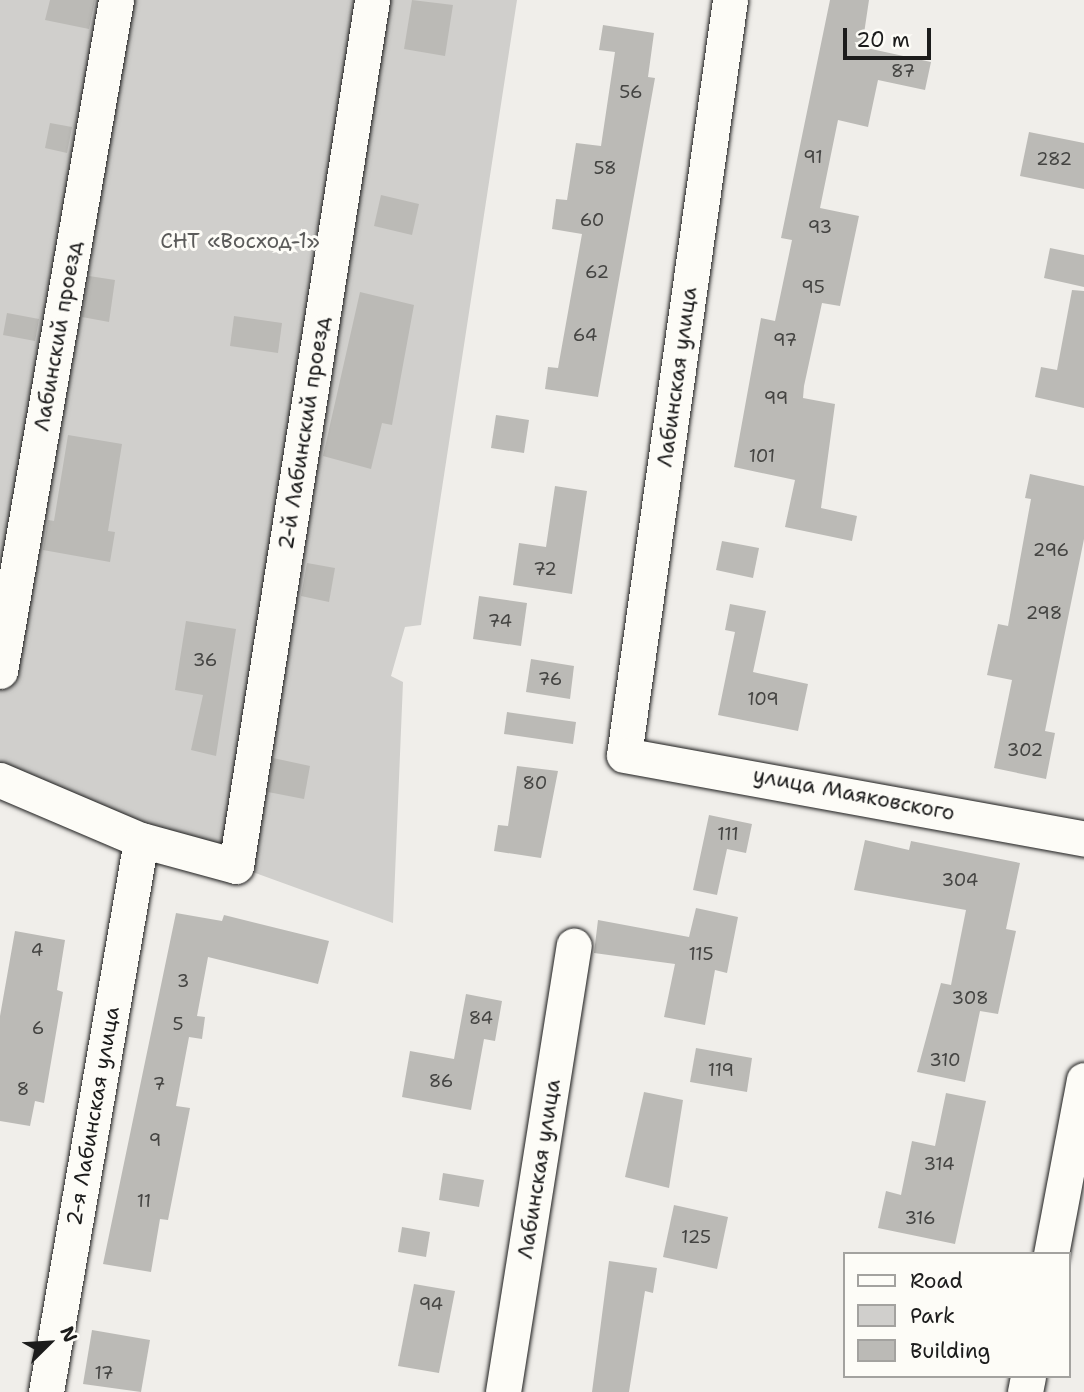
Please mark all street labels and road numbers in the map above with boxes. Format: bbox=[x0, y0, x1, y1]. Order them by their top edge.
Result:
street label: Лабинский проезд bbox=[29, 239, 87, 433]
street label: Лабинская улица bbox=[652, 285, 702, 469]
street label: 2-й Лабинский проезд bbox=[273, 315, 335, 551]
street label: улица Маяковского bbox=[751, 762, 957, 826]
street label: 2-я Лабинская улица bbox=[61, 1004, 125, 1228]
street label: Лабинская улица bbox=[512, 1077, 566, 1261]

